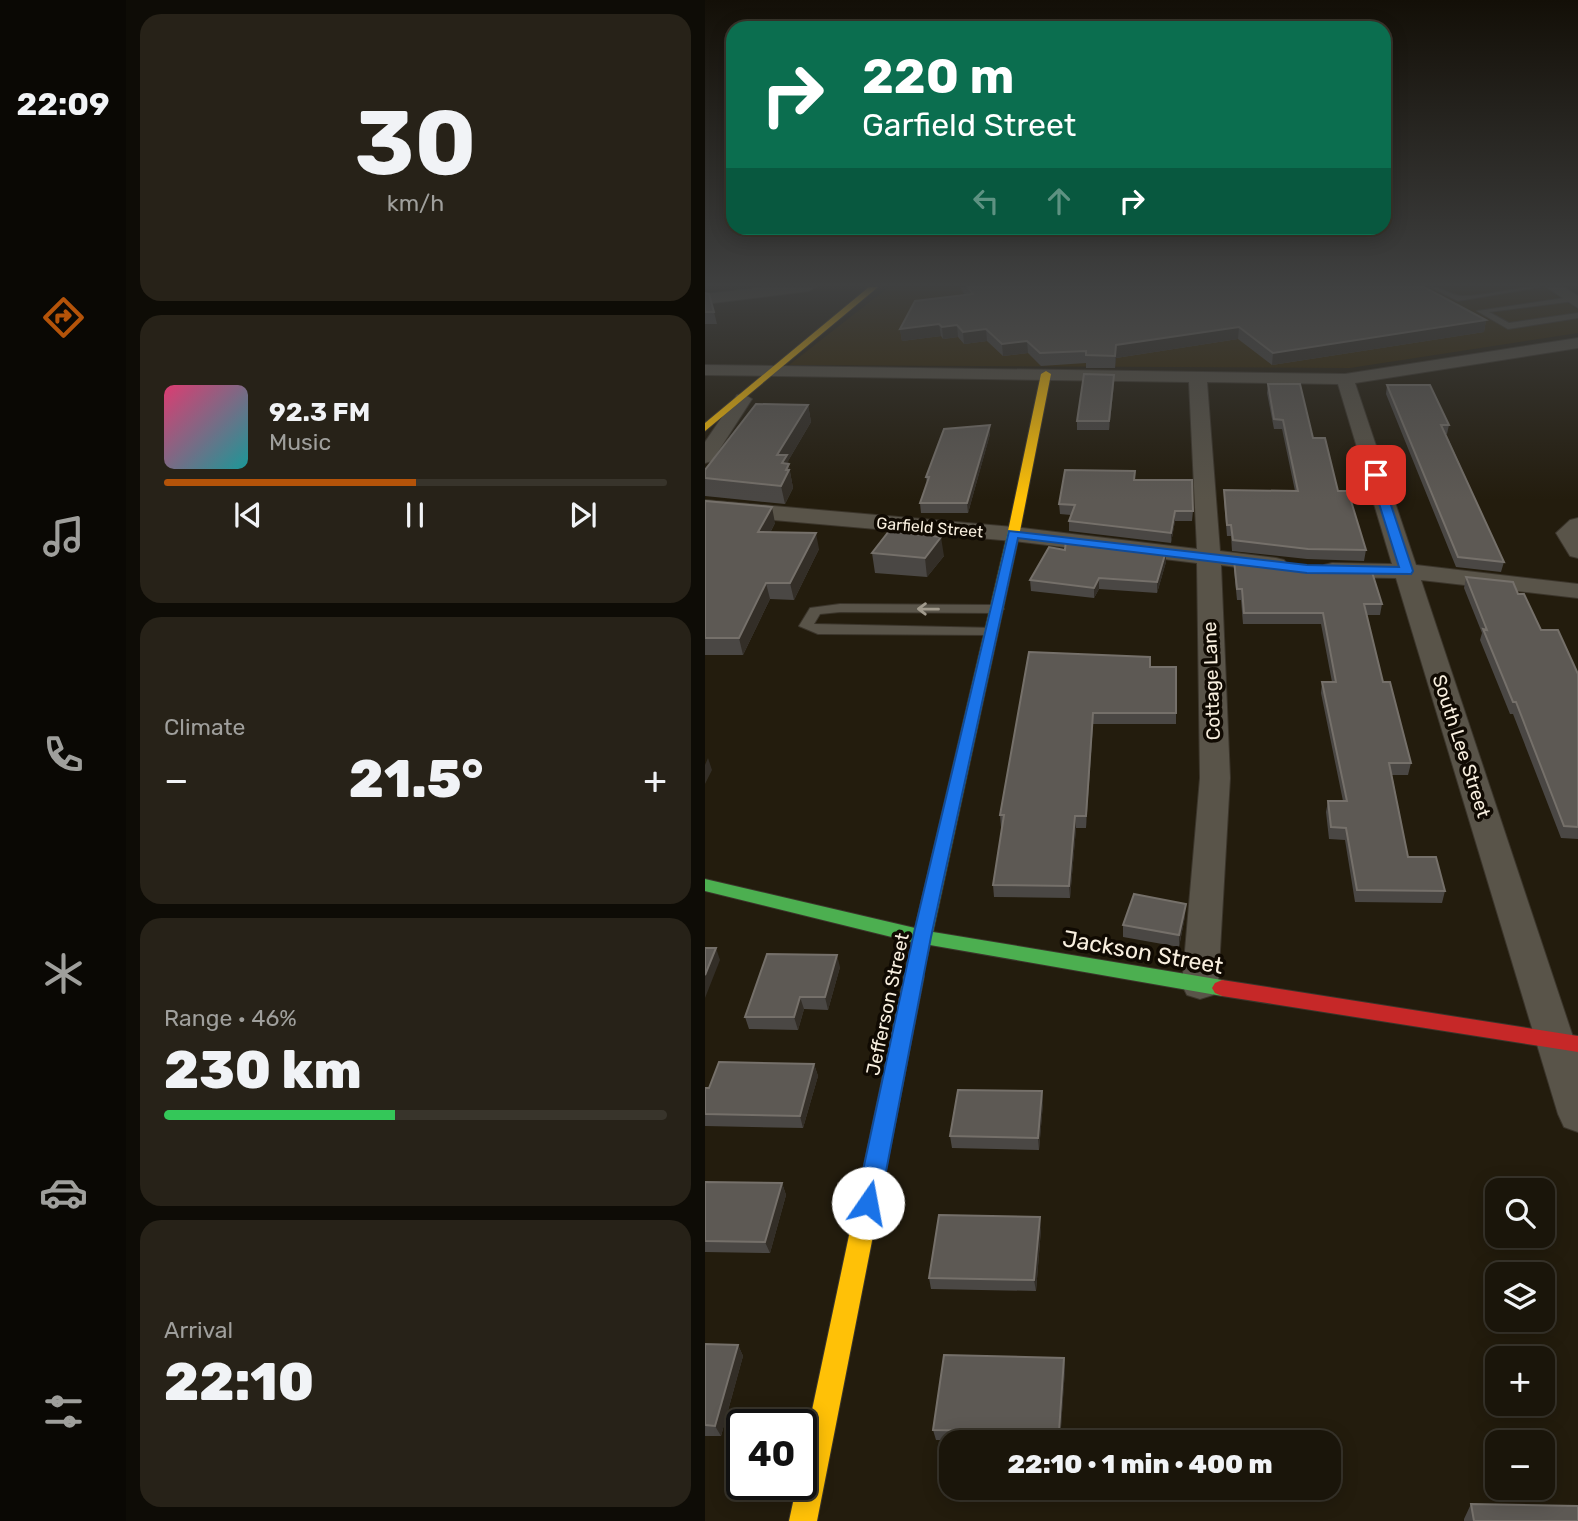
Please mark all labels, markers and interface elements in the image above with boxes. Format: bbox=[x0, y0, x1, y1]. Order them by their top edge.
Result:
text: 220 m bbox=[862, 47, 1014, 105]
icon: right bbox=[747, 49, 838, 140]
text: 22:09 bbox=[16, 85, 110, 123]
text: 30 bbox=[355, 89, 476, 197]
text: Garfield Street bbox=[862, 106, 1076, 144]
icon: left bbox=[967, 182, 1005, 220]
icon: ahead bbox=[1040, 182, 1078, 220]
icon: right bbox=[1113, 182, 1151, 220]
text: km/h bbox=[387, 189, 444, 217]
icon: directions bbox=[39, 293, 88, 342]
text: 92.3 FM bbox=[269, 397, 370, 428]
text: Music bbox=[269, 428, 331, 456]
pin bbox=[1346, 445, 1406, 505]
icon: arrive bbox=[1357, 456, 1395, 494]
icon: previous bbox=[229, 496, 267, 534]
icon: pause bbox=[396, 496, 434, 534]
icon: next bbox=[564, 496, 602, 534]
icon: music bbox=[39, 512, 88, 561]
street label: Garfield Street bbox=[876, 513, 984, 542]
one-way arrow bbox=[917, 602, 940, 615]
street label: Cottage Lane bbox=[1198, 621, 1225, 741]
street label: South Lee Street bbox=[1428, 672, 1496, 821]
text: Climate bbox=[164, 713, 245, 741]
icon: phone bbox=[39, 730, 88, 779]
text: 21.5° bbox=[349, 748, 483, 810]
text: − bbox=[164, 757, 189, 803]
text: + bbox=[643, 757, 667, 803]
street label: Jackson Street bbox=[1061, 924, 1225, 980]
street label: Jefferson Street bbox=[861, 930, 914, 1077]
icon: climate bbox=[39, 949, 88, 998]
text: Range · 46% bbox=[164, 1004, 297, 1032]
text: 230 km bbox=[164, 1039, 362, 1101]
position arrow bbox=[831, 1166, 905, 1240]
icon: car bbox=[39, 1168, 88, 1217]
map controls bbox=[1485, 1178, 1555, 1500]
button: search bbox=[1485, 1178, 1555, 1248]
button: layers bbox=[1485, 1262, 1555, 1332]
text: Arrival bbox=[164, 1316, 233, 1344]
button: + bbox=[1485, 1346, 1555, 1416]
text: 22:10 bbox=[164, 1351, 314, 1413]
icon: filters bbox=[39, 1387, 88, 1436]
speed limit sign: 40 bbox=[726, 1409, 817, 1500]
button: − bbox=[1485, 1430, 1555, 1500]
text: 22:10 · 1 min · 400 m bbox=[1007, 1449, 1273, 1480]

